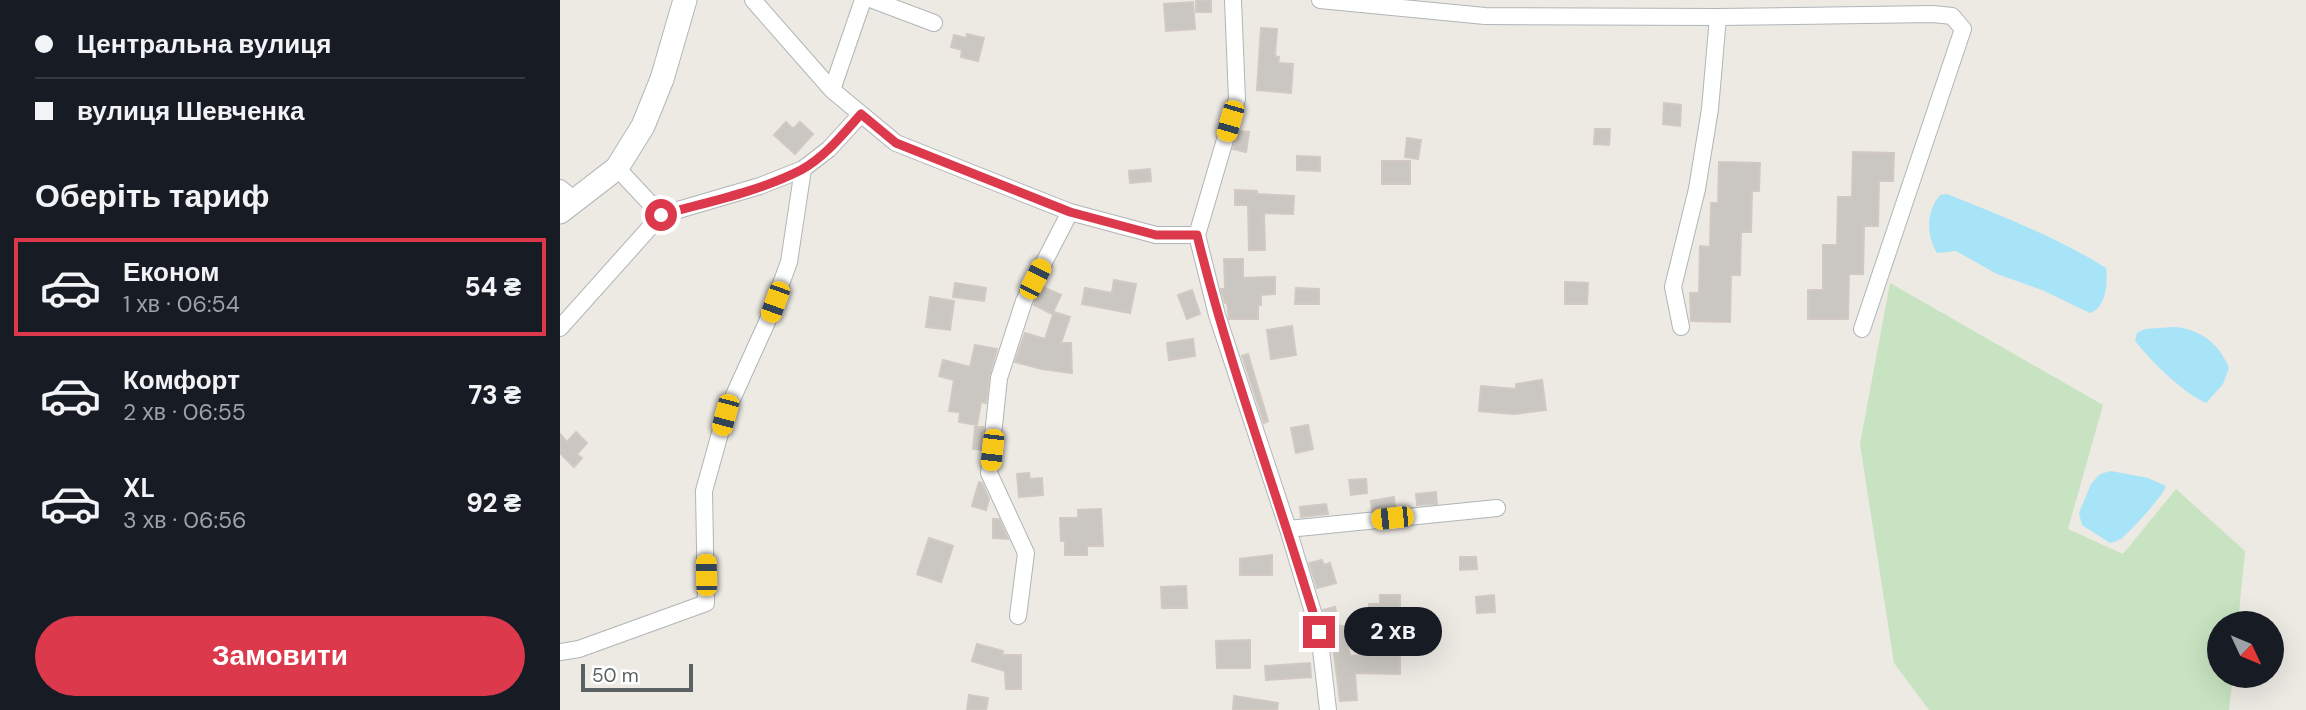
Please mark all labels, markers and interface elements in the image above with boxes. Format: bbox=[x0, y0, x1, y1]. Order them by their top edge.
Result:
text: Центральна вулиця bbox=[77, 27, 331, 61]
text: вулиця Шевченка bbox=[77, 94, 305, 128]
car bbox=[1215, 98, 1246, 144]
text: Оберіть тариф bbox=[35, 175, 269, 217]
route start bbox=[645, 199, 677, 231]
text: Економ bbox=[123, 255, 219, 289]
icon: car bbox=[39, 256, 102, 319]
car bbox=[1017, 256, 1054, 302]
text: 54 ₴ bbox=[464, 270, 521, 304]
car bbox=[758, 279, 793, 325]
text: 1 хв · 06:54 bbox=[123, 289, 240, 319]
text: Комфорт bbox=[123, 363, 240, 397]
icon: car bbox=[39, 364, 102, 427]
text: 73 ₴ bbox=[468, 378, 521, 412]
car bbox=[710, 392, 741, 438]
text: 2 хв · 06:55 bbox=[123, 397, 246, 427]
car bbox=[980, 428, 1005, 472]
text: XL bbox=[123, 471, 155, 505]
icon: car bbox=[39, 472, 102, 535]
text: 92 ₴ bbox=[466, 486, 521, 520]
text: 3 хв · 06:56 bbox=[123, 505, 247, 535]
car bbox=[1371, 505, 1414, 531]
car bbox=[696, 554, 717, 596]
callout: 2 хв bbox=[1344, 608, 1442, 656]
north arrow bbox=[2207, 611, 2284, 688]
map controls bbox=[2207, 611, 2284, 688]
button: Замовити bbox=[35, 616, 525, 696]
route end bbox=[1303, 616, 1335, 648]
text: 2 хв bbox=[1370, 616, 1416, 646]
scale bar bbox=[581, 661, 693, 693]
text: 50 m bbox=[592, 663, 639, 688]

